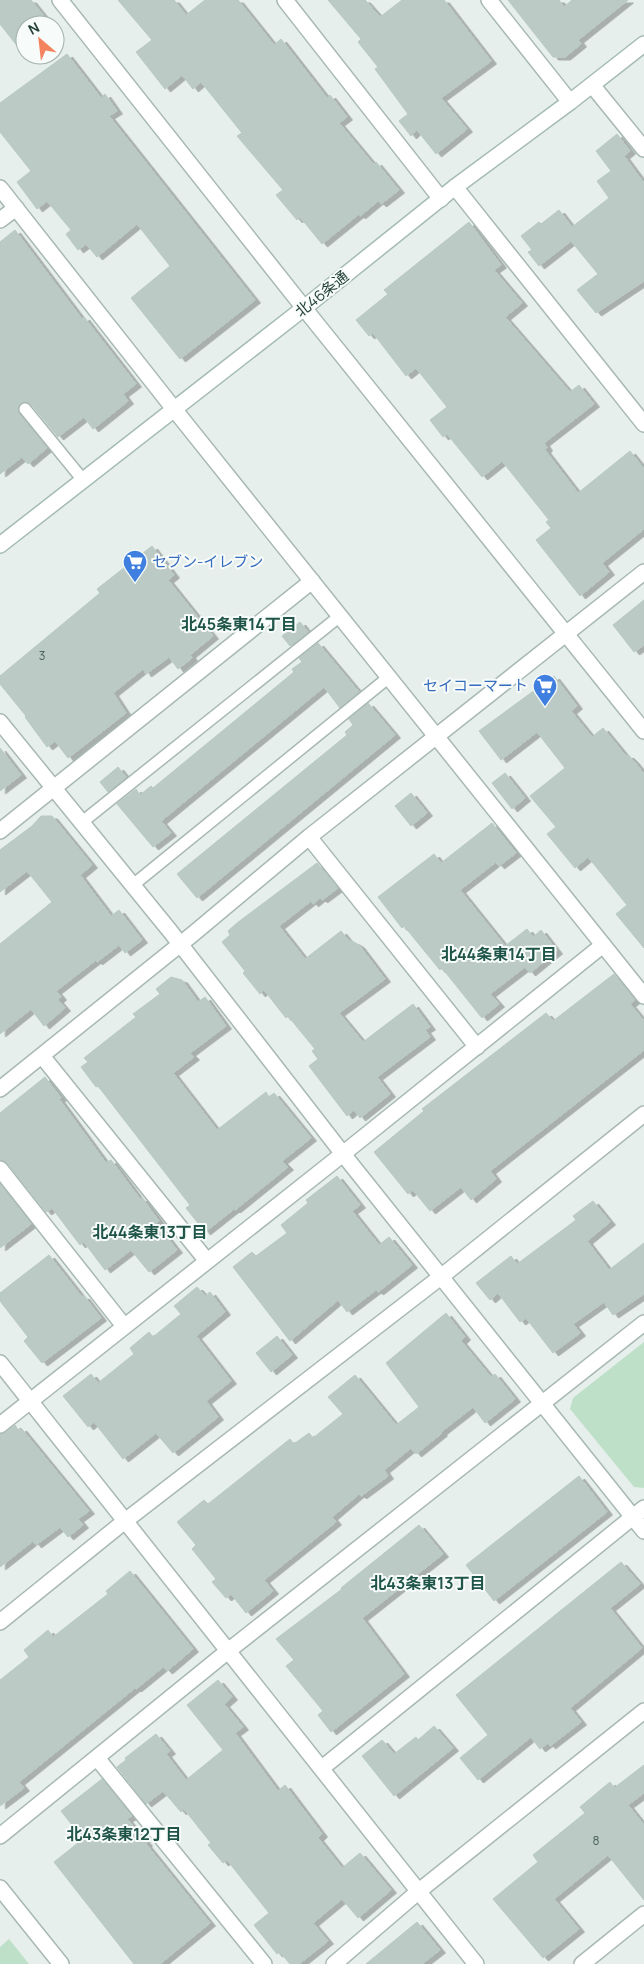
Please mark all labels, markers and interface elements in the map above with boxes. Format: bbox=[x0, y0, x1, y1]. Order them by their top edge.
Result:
north arrow bbox=[15, 15, 65, 65]
text: N bbox=[25, 17, 43, 39]
street label: 北46条通 bbox=[291, 266, 353, 322]
supermarket icon: セブン-イレブン bbox=[122, 549, 148, 583]
place label: セブン-イレブン bbox=[152, 551, 263, 572]
district label: 北45条東14丁目 bbox=[181, 613, 297, 635]
house number: 3 bbox=[39, 647, 45, 664]
supermarket icon: セイコーマート bbox=[532, 673, 558, 707]
place label: セイコーマート bbox=[423, 675, 528, 696]
district label: 北44条東14丁目 bbox=[441, 943, 557, 965]
district label: 北44条東13丁目 bbox=[92, 1221, 208, 1243]
district label: 北43条東13丁目 bbox=[370, 1572, 486, 1594]
district label: 北43条東12丁目 bbox=[66, 1823, 182, 1845]
house number: 8 bbox=[593, 1832, 600, 1849]

